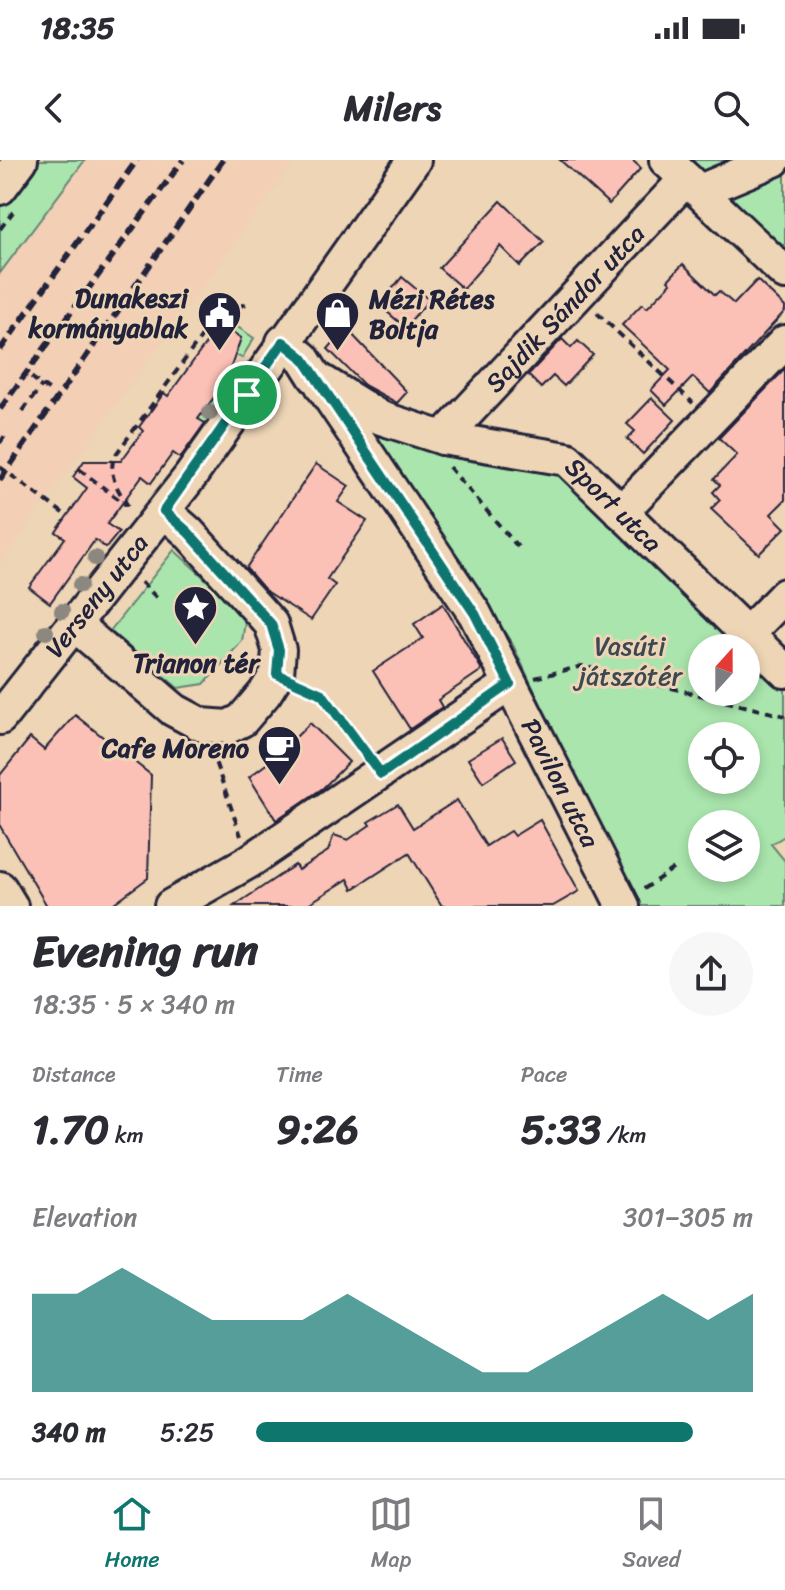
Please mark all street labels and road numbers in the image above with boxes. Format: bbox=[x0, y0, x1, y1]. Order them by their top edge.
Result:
street label: Sajdik Sándor utca bbox=[473, 213, 656, 404]
street label: Sport utca bbox=[554, 445, 674, 564]
street label: Verseny utca bbox=[33, 523, 161, 668]
street label: Pavilon utca bbox=[508, 710, 613, 857]

